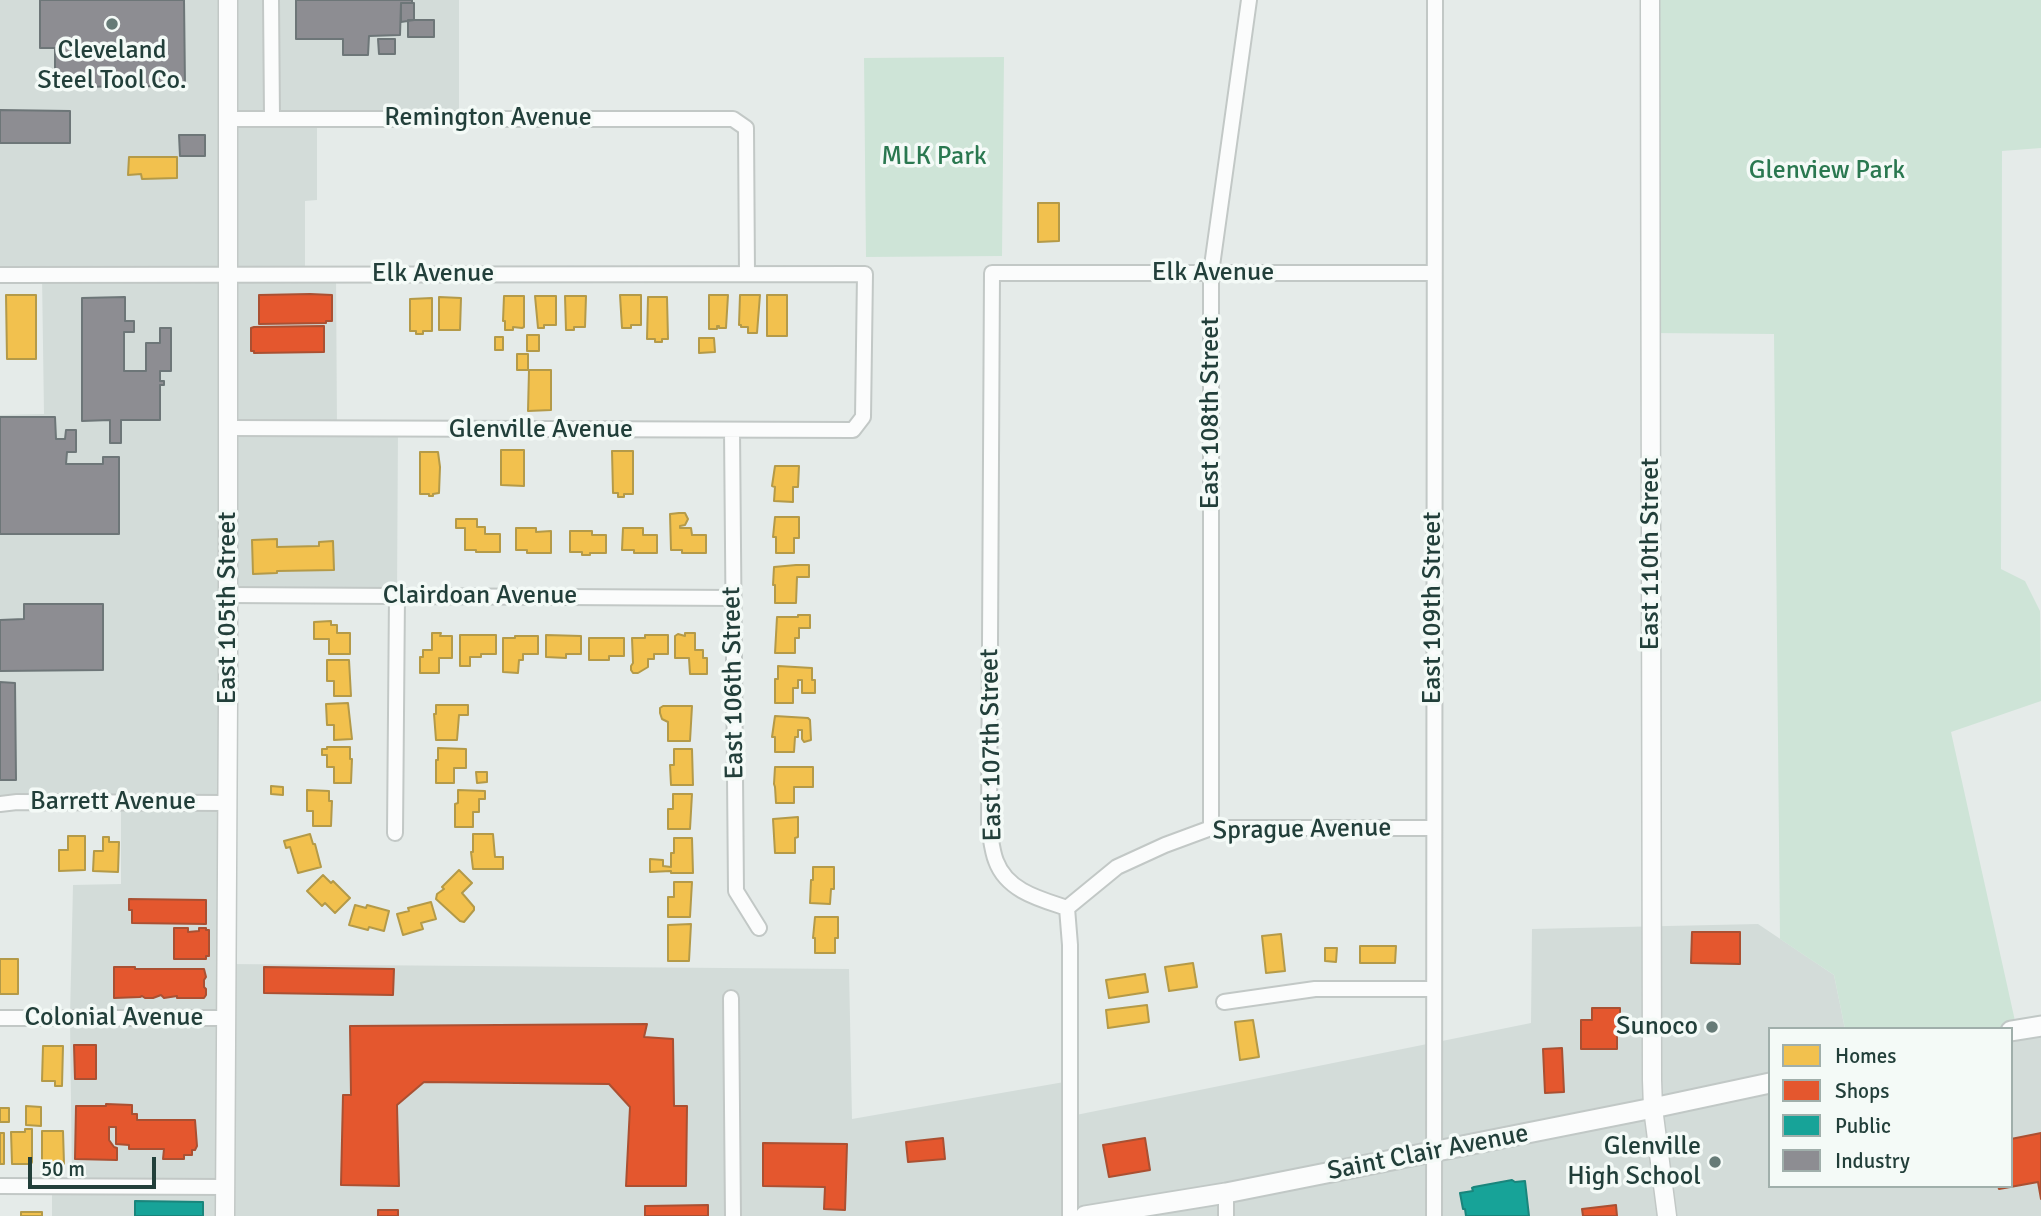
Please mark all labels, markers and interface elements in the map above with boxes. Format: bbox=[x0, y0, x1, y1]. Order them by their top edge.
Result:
marker: Cleveland Steel Tool Co. bbox=[104, 16, 120, 32]
place label: Cleveland Steel Tool Co. bbox=[37, 35, 187, 96]
street label: Remington Avenue bbox=[384, 102, 592, 134]
park label: MLK Park bbox=[881, 141, 987, 173]
park label: Glenview Park bbox=[1749, 155, 1905, 187]
street label: Elk Avenue bbox=[1152, 257, 1274, 289]
street label: Elk Avenue bbox=[372, 258, 494, 290]
street label: East 108th Street bbox=[1195, 317, 1227, 509]
street label: Glenville Avenue bbox=[449, 414, 633, 446]
street label: East 110th Street bbox=[1635, 458, 1667, 650]
street label: East 105th Street bbox=[212, 512, 244, 704]
street label: East 109th Street bbox=[1417, 512, 1449, 704]
street label: Clairdoan Avenue bbox=[383, 580, 577, 612]
street label: East 106th Street bbox=[717, 586, 751, 780]
street label: East 107th Street bbox=[975, 648, 1009, 842]
street label: Barrett Avenue bbox=[30, 786, 196, 818]
street label: Sprague Avenue bbox=[1212, 813, 1392, 847]
street label: Colonial Avenue bbox=[24, 1002, 204, 1034]
place label: Sunoco bbox=[1616, 1011, 1698, 1043]
marker: Sunoco bbox=[1704, 1019, 1720, 1035]
legend bbox=[1768, 1027, 2013, 1188]
text: Homes bbox=[1835, 1043, 1897, 1069]
text: Shops bbox=[1835, 1078, 1889, 1104]
text: Public bbox=[1835, 1113, 1891, 1139]
street label: Saint Clair Avenue bbox=[1325, 1118, 1531, 1188]
place label: Glenville High School bbox=[1567, 1131, 1701, 1192]
scale bar bbox=[32, 1142, 159, 1186]
text: Industry bbox=[1835, 1148, 1910, 1174]
marker: Glenville High School bbox=[1707, 1154, 1723, 1170]
text: 50 m bbox=[41, 1156, 85, 1182]

